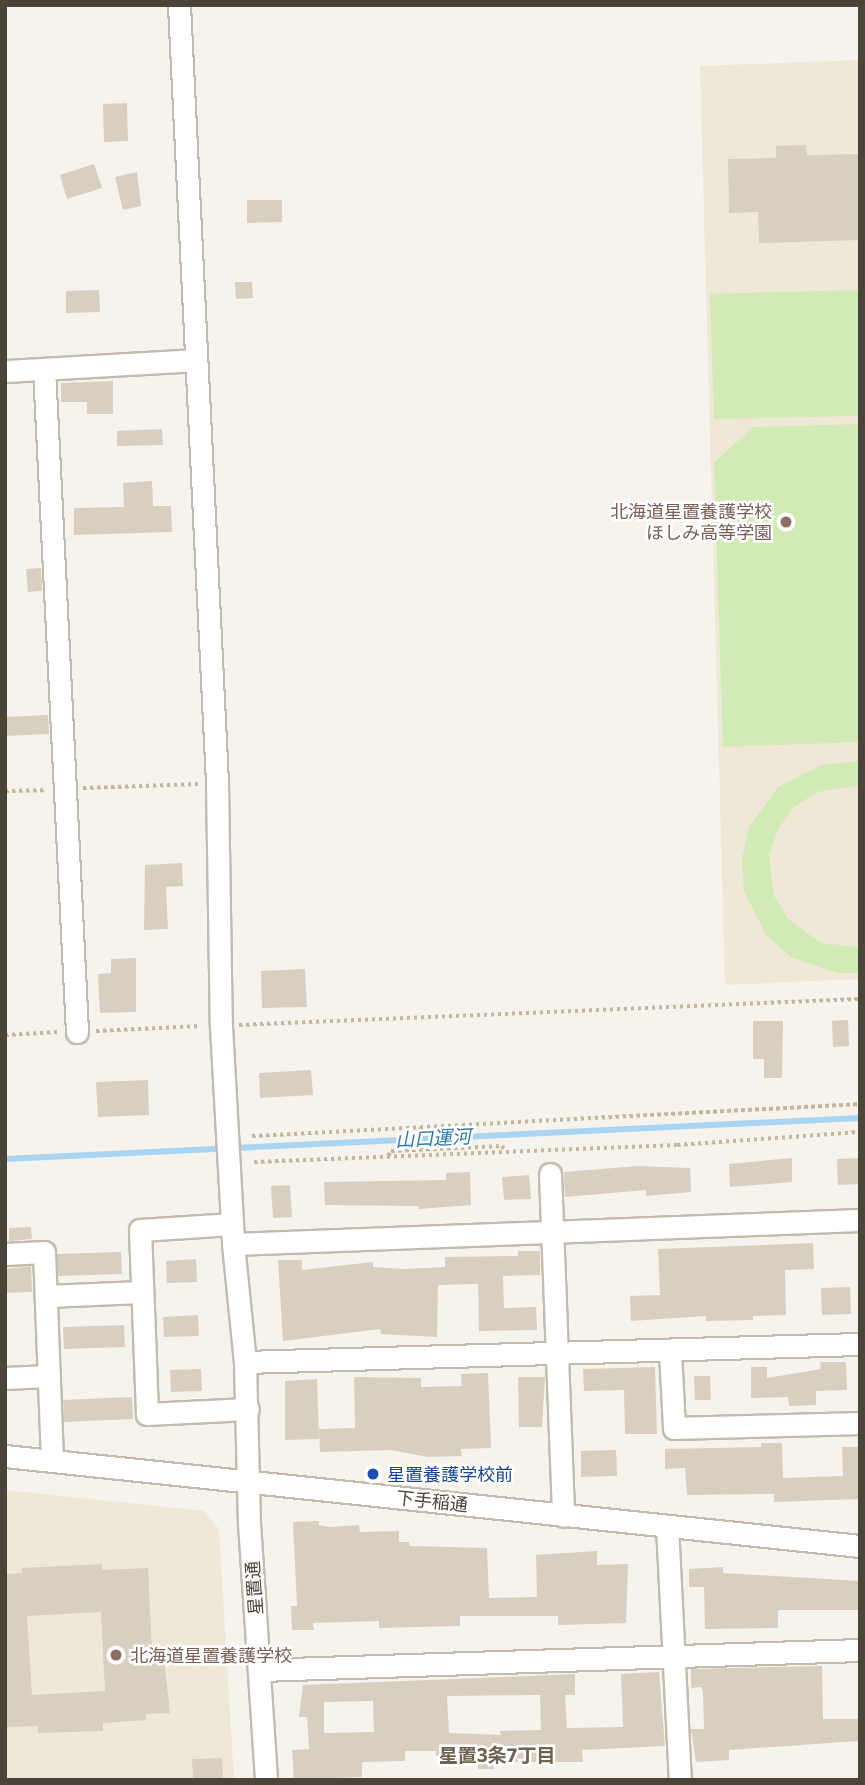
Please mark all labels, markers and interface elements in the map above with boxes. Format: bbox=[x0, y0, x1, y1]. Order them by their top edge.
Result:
place label: 北海道星置養護学校 ほしみ高等学園 bbox=[610, 501, 772, 544]
marker: 北海道星置養護学校 ほしみ高等学園 bbox=[778, 514, 794, 530]
water label: 山口運河 bbox=[394, 1125, 472, 1151]
place label: 星置養護学校前 bbox=[387, 1463, 513, 1485]
marker: 星置養護学校前 bbox=[365, 1466, 381, 1482]
street label: 下手稲通 bbox=[395, 1486, 469, 1516]
street label: 星置通 bbox=[241, 1560, 267, 1616]
place label: 北海道星置養護学校 bbox=[130, 1644, 292, 1666]
marker: 北海道星置養護学校 bbox=[108, 1647, 124, 1663]
district label: 星置3条7丁目 bbox=[439, 1744, 555, 1766]

